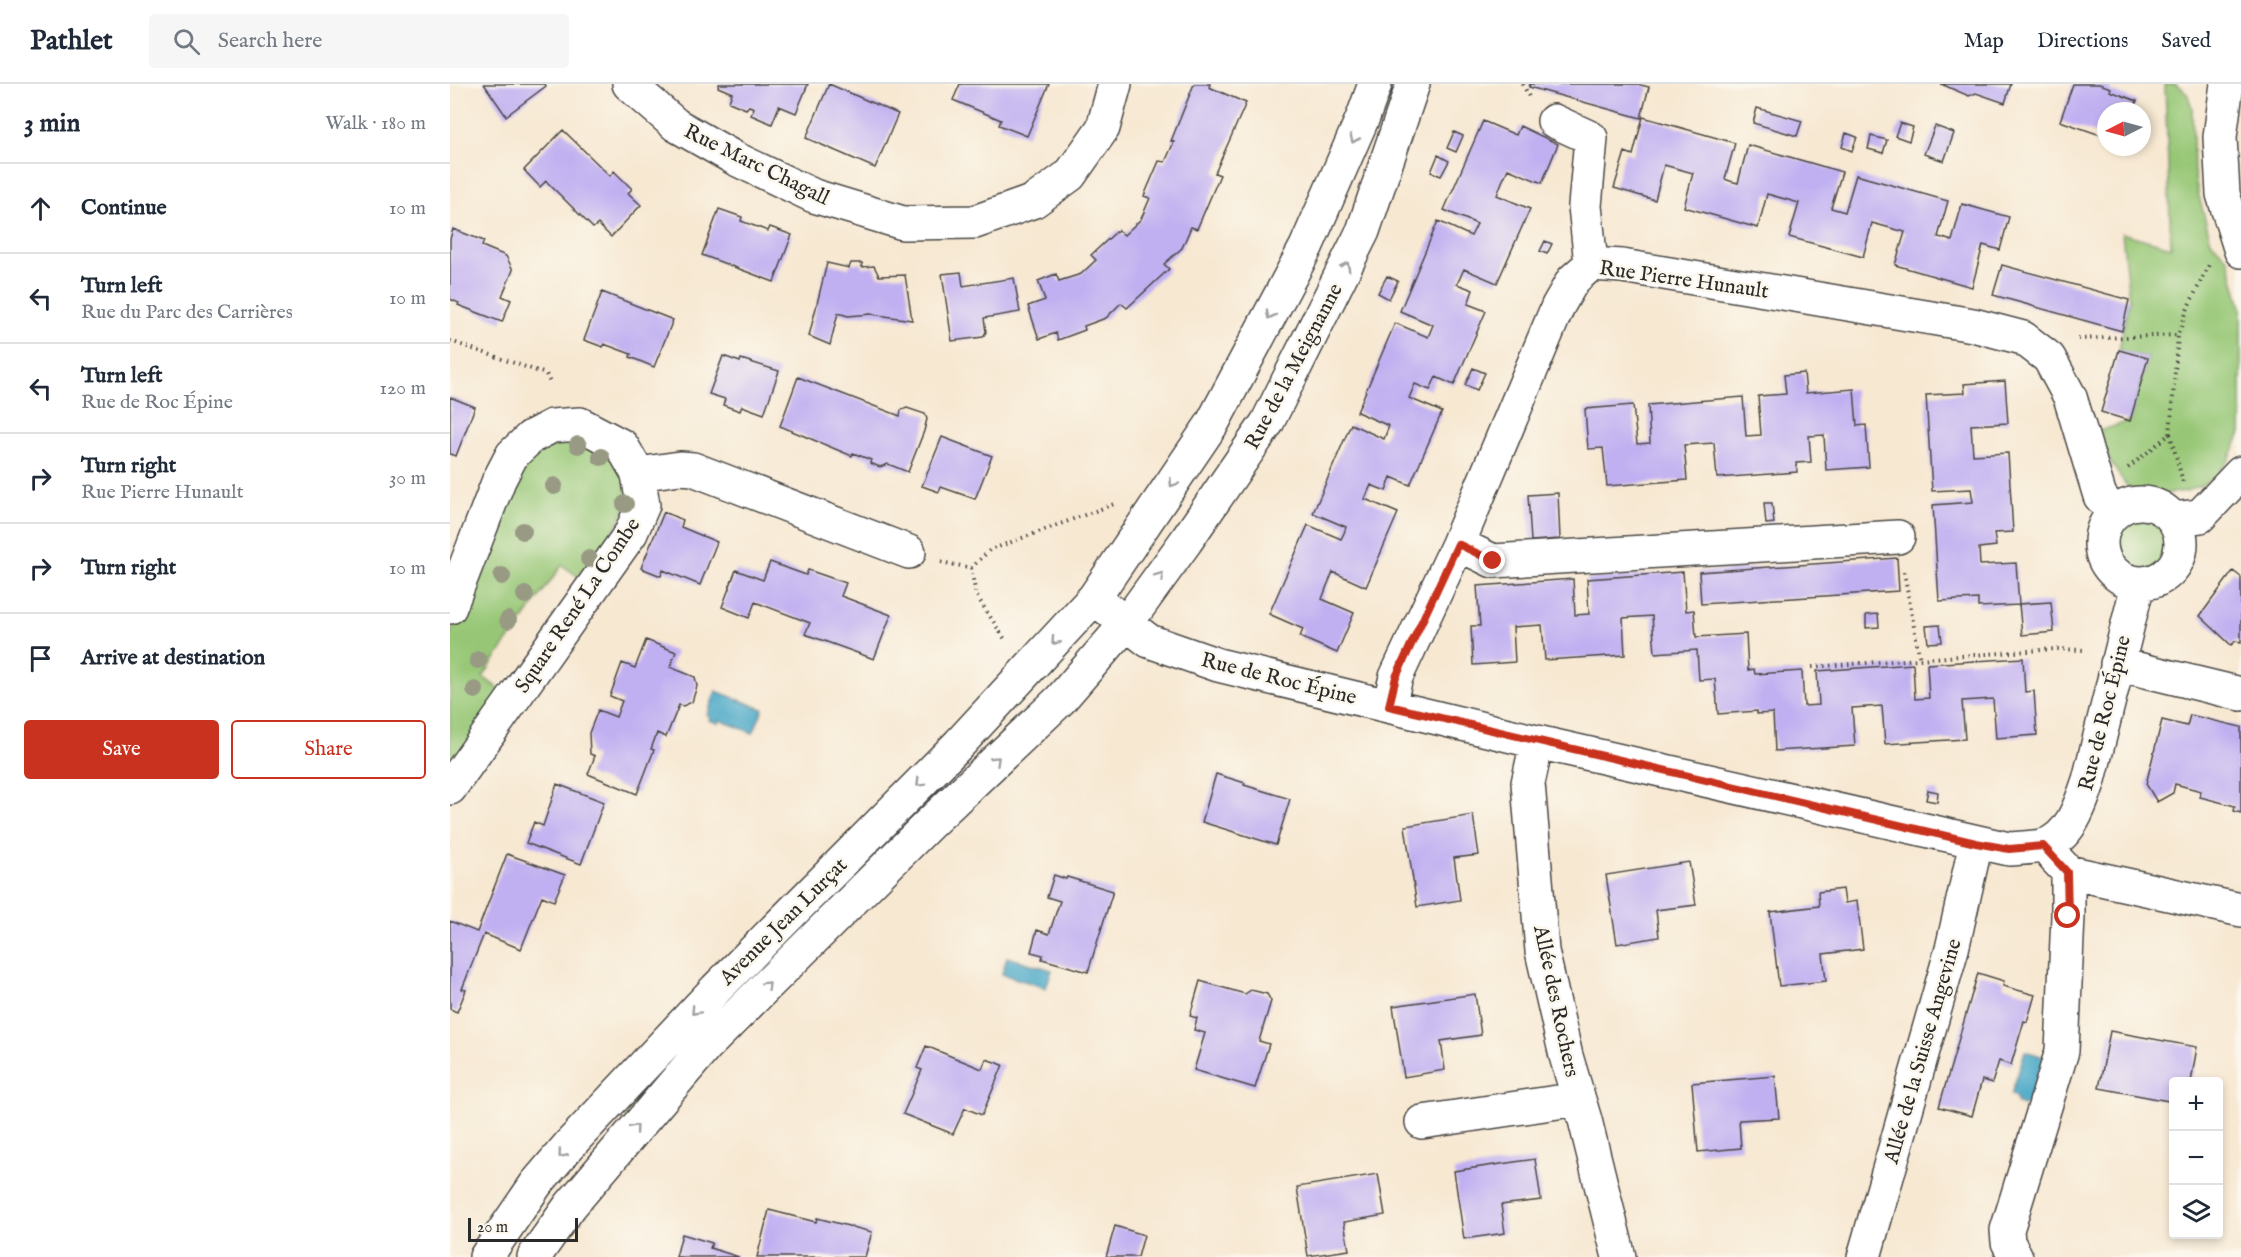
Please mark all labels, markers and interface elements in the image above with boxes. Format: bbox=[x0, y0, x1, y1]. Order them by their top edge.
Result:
search box bbox=[149, 14, 569, 68]
text: Pathlet bbox=[30, 24, 113, 59]
icon: search bbox=[170, 25, 203, 58]
text: Search here bbox=[218, 27, 322, 55]
text: Map bbox=[1964, 28, 2004, 55]
text: Directions bbox=[2037, 28, 2128, 55]
text: Saved bbox=[2161, 28, 2211, 55]
north arrow bbox=[2097, 102, 2151, 156]
text: 3 min bbox=[24, 107, 80, 140]
text: Walk · 180 m bbox=[325, 111, 426, 136]
street label: Rue Marc Chagall bbox=[679, 119, 834, 212]
one-way arrow bbox=[1349, 132, 1361, 143]
icon: ahead bbox=[24, 192, 57, 225]
text: Continue bbox=[81, 194, 167, 222]
text: 10 m bbox=[389, 196, 426, 221]
street label: Rue Pierre Hunault bbox=[1597, 255, 1770, 306]
one-way arrow bbox=[1339, 261, 1350, 272]
text: Turn left bbox=[81, 272, 163, 300]
street label: Rue de la Meignanne bbox=[1239, 279, 1350, 454]
icon: left bbox=[24, 282, 57, 315]
text: 10 m bbox=[389, 286, 426, 311]
text: Rue du Parc des Carrières bbox=[81, 300, 293, 325]
one-way arrow bbox=[1266, 308, 1277, 319]
text: Turn left bbox=[81, 362, 163, 390]
icon: left bbox=[24, 372, 57, 405]
text: 120 m bbox=[380, 376, 426, 401]
text: Rue de Roc Épine bbox=[81, 390, 233, 415]
text: Turn right bbox=[81, 452, 176, 480]
icon: right bbox=[24, 462, 57, 495]
text: 30 m bbox=[389, 466, 426, 491]
one-way arrow bbox=[1168, 477, 1180, 487]
text: Rue Pierre Hunault bbox=[81, 480, 244, 505]
street label: Square René La Combe bbox=[509, 513, 647, 699]
route end bbox=[1479, 547, 1505, 573]
icon: right bbox=[24, 552, 57, 585]
text: Turn right bbox=[81, 554, 176, 582]
text: 10 m bbox=[389, 556, 426, 581]
one-way arrow bbox=[1153, 572, 1164, 583]
street label: Rue de Roc Épine bbox=[2072, 632, 2138, 794]
one-way arrow bbox=[1051, 634, 1062, 645]
icon: arrive bbox=[24, 642, 57, 675]
text: Arrive at destination bbox=[81, 644, 265, 672]
street label: Rue de Roc Épine bbox=[1198, 646, 1360, 712]
button: Save bbox=[24, 720, 219, 779]
button: Share bbox=[231, 720, 426, 779]
one-way arrow bbox=[989, 757, 1000, 768]
one-way arrow bbox=[917, 775, 928, 786]
street label: Avenue Jean Lurçat bbox=[714, 852, 854, 992]
route start bbox=[2054, 902, 2080, 928]
street label: Allée des Rochers bbox=[1526, 922, 1585, 1080]
street label: Allée de la Suisse Angevine bbox=[1878, 935, 1969, 1168]
one-way arrow bbox=[760, 981, 771, 992]
one-way arrow bbox=[691, 1004, 702, 1015]
map controls bbox=[2169, 1077, 2223, 1239]
button: + bbox=[2169, 1077, 2223, 1131]
one-way arrow bbox=[628, 1124, 639, 1135]
button: − bbox=[2169, 1131, 2223, 1185]
one-way arrow bbox=[558, 1147, 569, 1158]
button: layers bbox=[2169, 1185, 2223, 1239]
scale bar bbox=[468, 1215, 578, 1242]
text: 20 m bbox=[477, 1218, 508, 1238]

